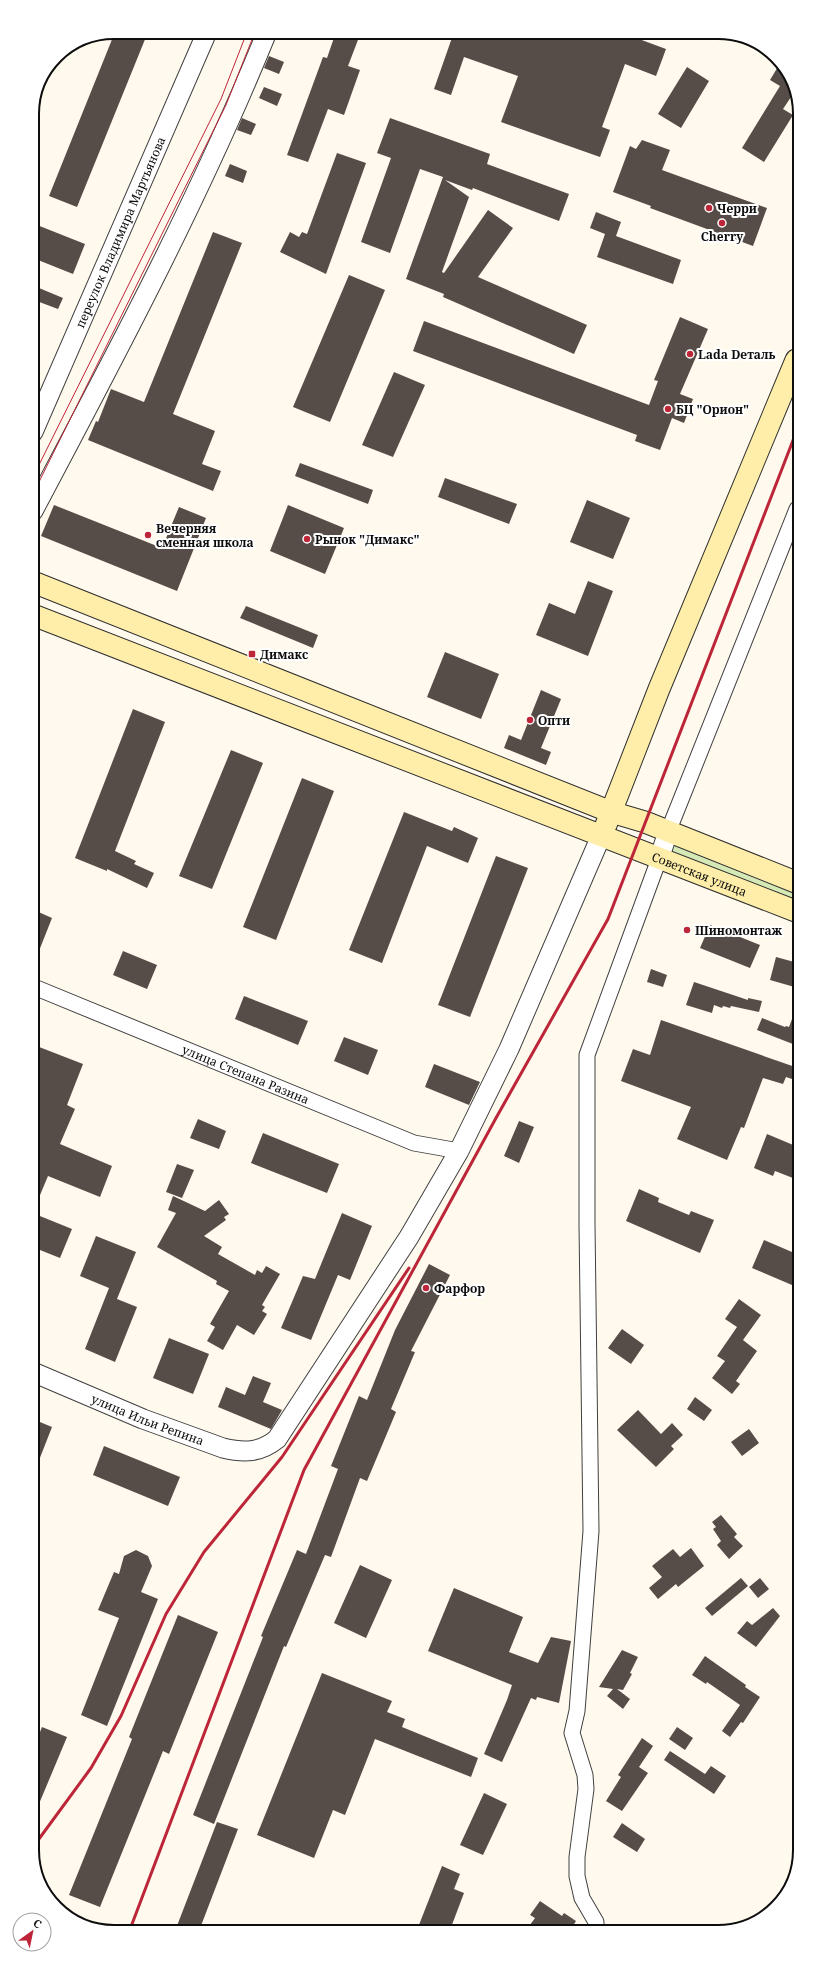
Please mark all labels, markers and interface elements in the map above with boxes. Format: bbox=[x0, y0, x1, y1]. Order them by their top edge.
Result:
street label: переулок Владимира Мартьянова bbox=[71, 134, 169, 330]
place label: Черри bbox=[717, 200, 757, 217]
marker: Черри bbox=[704, 203, 714, 213]
marker: Cherry bbox=[717, 218, 727, 228]
place label: Cherry bbox=[701, 228, 743, 245]
place label: Lada Dеталь bbox=[698, 346, 775, 363]
marker: Lada Dеталь bbox=[685, 349, 695, 359]
place label: БЦ "Орион" bbox=[676, 401, 749, 418]
marker: БЦ "Орион" bbox=[663, 404, 673, 414]
place label: Вечерняя сменная школа bbox=[156, 520, 254, 551]
marker: Вечерняя сменная школа bbox=[143, 530, 153, 540]
place label: Рынок "Димакс" bbox=[315, 531, 420, 548]
marker: Рынок "Димакс" bbox=[302, 534, 312, 544]
place label: Димакс bbox=[260, 646, 308, 663]
marker: Димакс bbox=[247, 649, 257, 659]
place label: Опти bbox=[538, 712, 570, 729]
marker: Опти bbox=[525, 715, 535, 725]
street label: Советская улица bbox=[650, 848, 750, 900]
place label: Шиномонтаж bbox=[695, 922, 783, 939]
marker: Шиномонтаж bbox=[682, 925, 692, 935]
street label: улица Степана Разина bbox=[180, 1040, 312, 1108]
place label: Фарфор bbox=[434, 1280, 485, 1297]
marker: Фарфор bbox=[421, 1283, 431, 1293]
street label: улица Ильи Репина bbox=[89, 1390, 207, 1449]
north arrow bbox=[12, 1912, 52, 1952]
text: С bbox=[31, 1915, 45, 1931]

